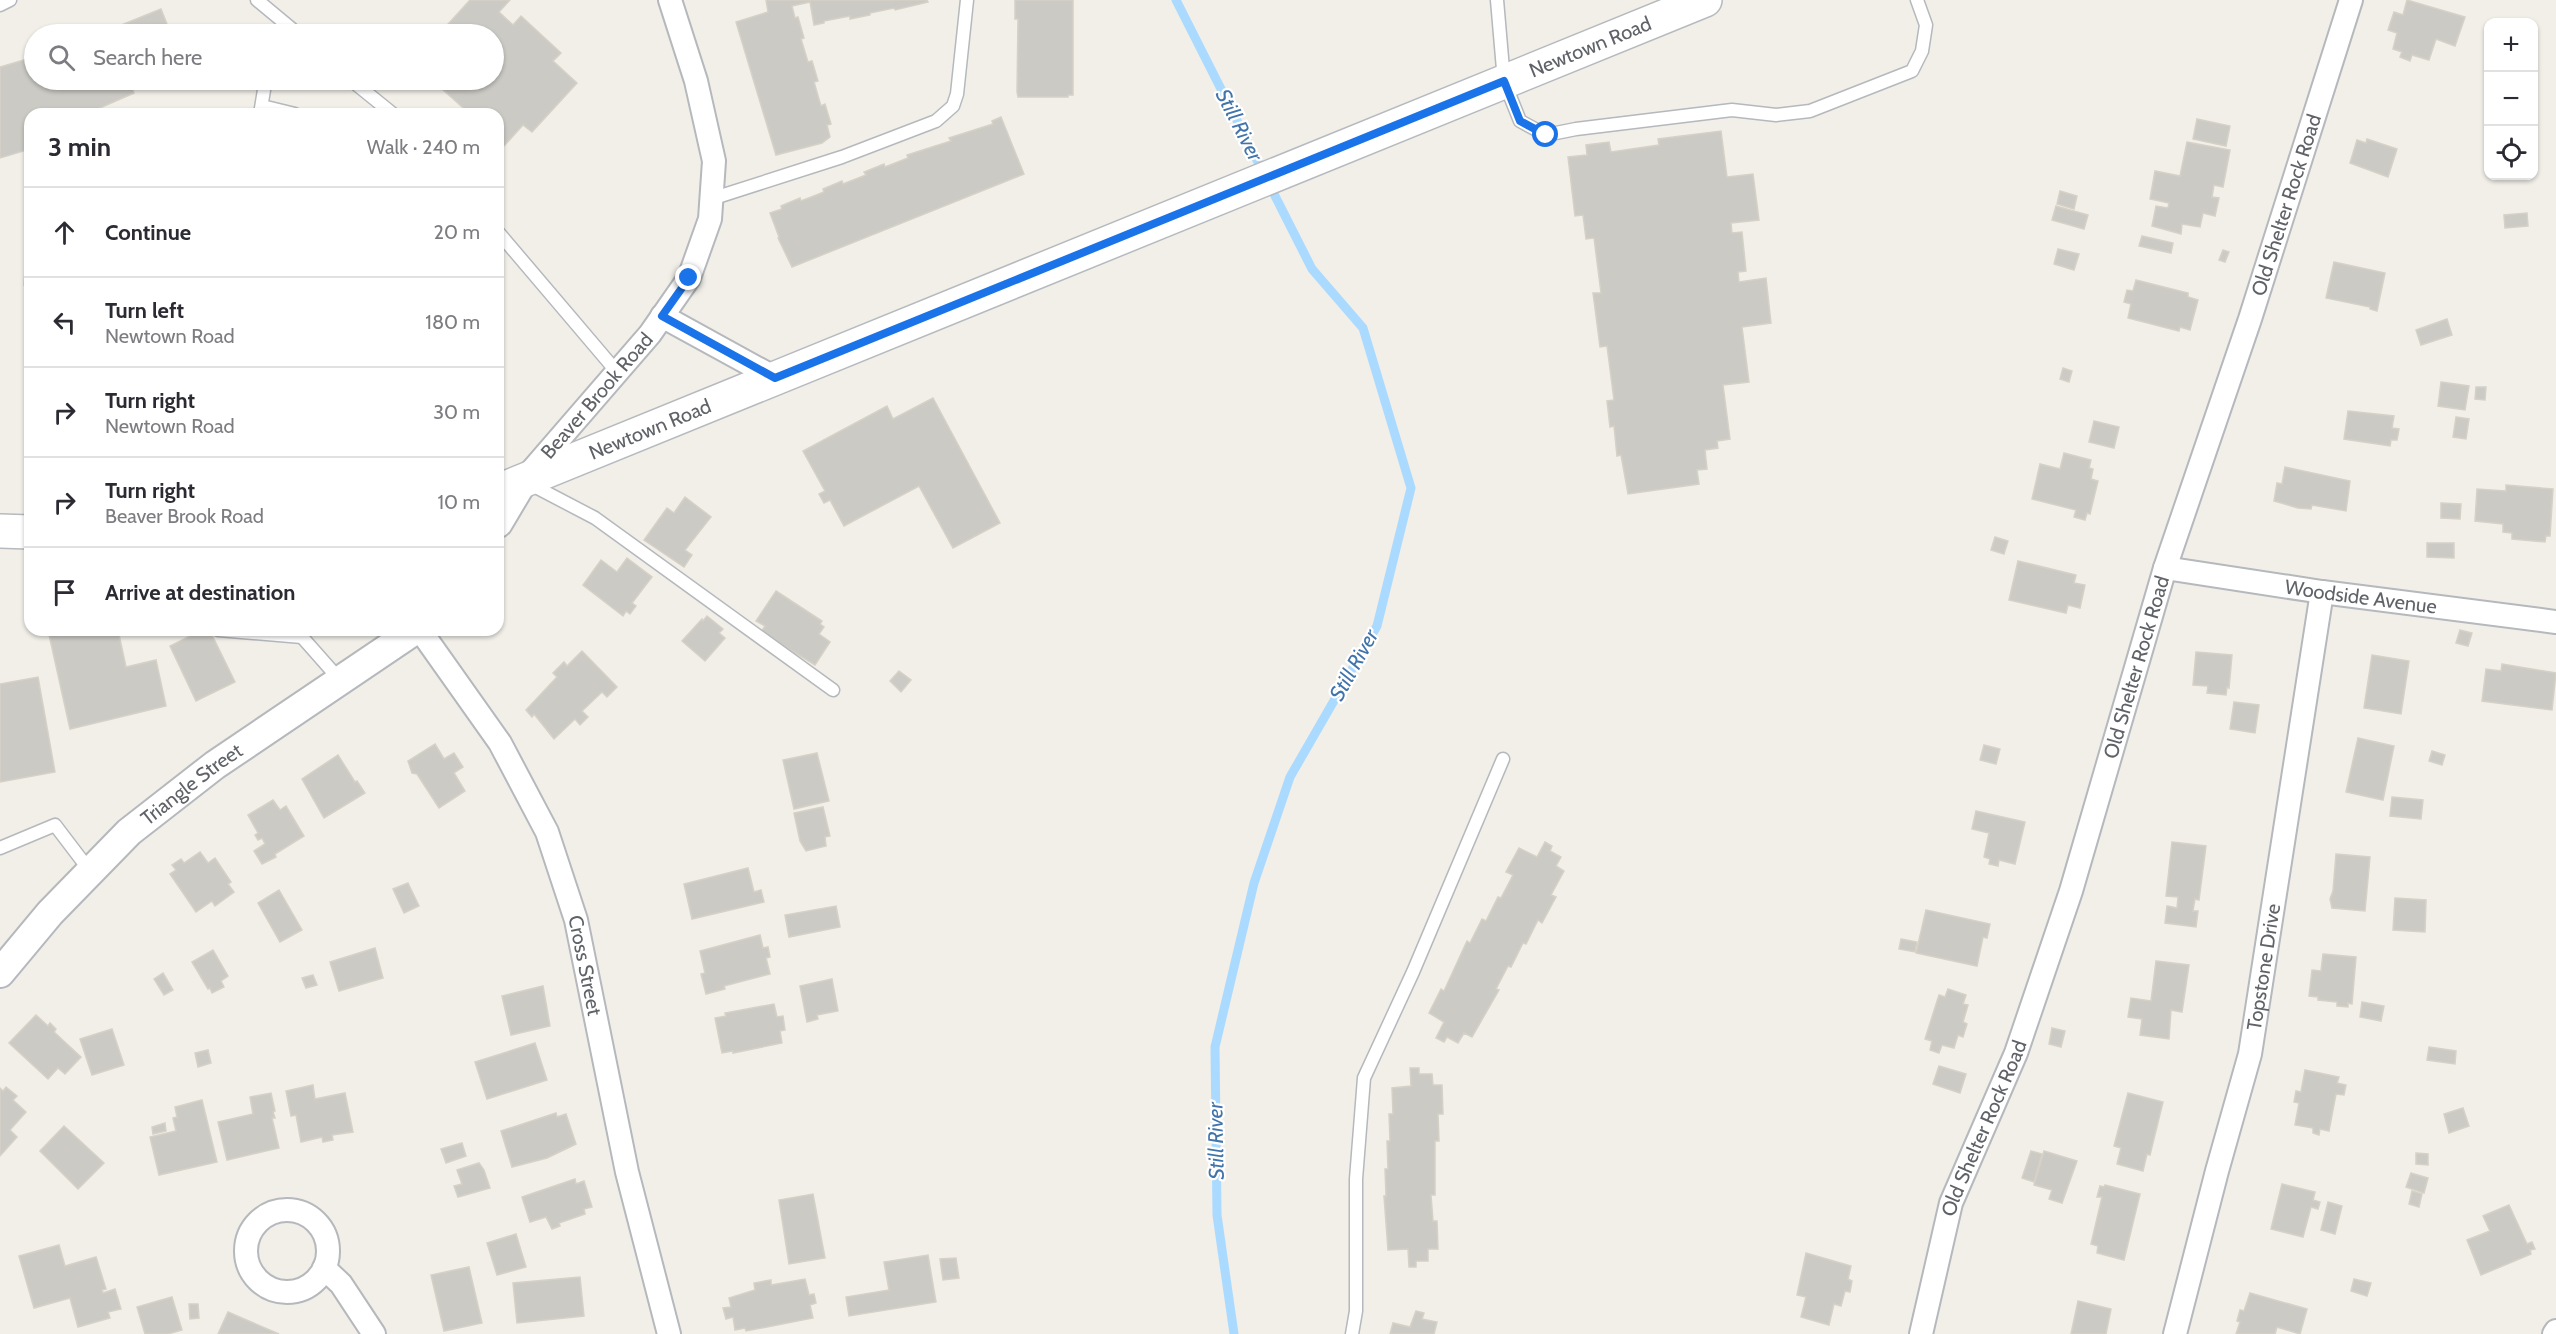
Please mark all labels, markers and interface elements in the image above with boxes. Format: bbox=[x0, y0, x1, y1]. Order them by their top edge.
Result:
street label: Newtown Road bbox=[1525, 11, 1655, 82]
map controls bbox=[2484, 18, 2538, 180]
button: + bbox=[2484, 18, 2538, 72]
search box bbox=[24, 24, 504, 90]
icon: search bbox=[45, 41, 78, 74]
text: Search here bbox=[93, 44, 202, 71]
button: − bbox=[2484, 72, 2538, 126]
water label: Still River bbox=[1211, 85, 1269, 166]
street label: Old Shelter Rock Road bbox=[2246, 111, 2326, 299]
route start bbox=[1532, 121, 1558, 147]
button: locate bbox=[2484, 126, 2538, 180]
text: 3 min bbox=[48, 131, 111, 163]
text: Walk · 240 m bbox=[367, 135, 480, 159]
icon: ahead bbox=[48, 216, 81, 249]
text: Continue bbox=[105, 219, 191, 246]
text: 20 m bbox=[434, 220, 480, 244]
route end bbox=[675, 264, 701, 290]
text: Turn left bbox=[105, 297, 184, 324]
icon: left bbox=[48, 306, 81, 339]
text: 180 m bbox=[425, 310, 480, 334]
text: Newtown Road bbox=[105, 324, 235, 348]
street label: Beaver Brook Road bbox=[536, 328, 658, 464]
text: Turn right bbox=[105, 387, 195, 414]
street label: Newtown Road bbox=[585, 394, 715, 465]
icon: right bbox=[48, 396, 81, 429]
text: 30 m bbox=[433, 400, 480, 424]
text: Newtown Road bbox=[105, 414, 235, 438]
text: Turn right bbox=[105, 477, 195, 504]
icon: right bbox=[48, 486, 81, 519]
text: 10 m bbox=[437, 490, 480, 514]
text: Beaver Brook Road bbox=[105, 504, 264, 528]
street label: Old Shelter Rock Road bbox=[2098, 573, 2174, 761]
street label: Woodside Avenue bbox=[2283, 574, 2438, 619]
icon: arrive bbox=[48, 576, 81, 609]
text: Arrive at destination bbox=[105, 579, 295, 606]
water label: Still River bbox=[1324, 623, 1384, 705]
street label: Triangle Street bbox=[136, 738, 247, 830]
street label: Topstone Drive bbox=[2242, 902, 2285, 1032]
street label: Cross Street bbox=[563, 913, 607, 1018]
street label: Old Shelter Rock Road bbox=[1936, 1037, 2031, 1218]
water label: Still River bbox=[1202, 1101, 1229, 1180]

